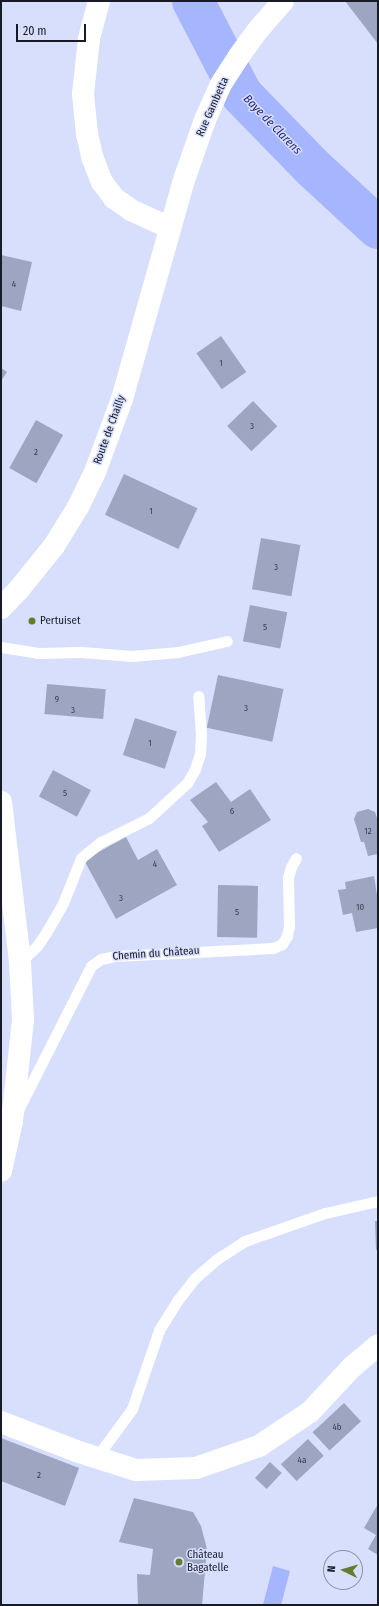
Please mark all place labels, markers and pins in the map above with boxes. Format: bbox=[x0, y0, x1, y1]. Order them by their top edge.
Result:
place label: Pertuiset bbox=[40, 614, 81, 628]
marker: Pertuiset bbox=[27, 616, 37, 626]
place label: Château Bagatelle bbox=[187, 1549, 229, 1575]
marker: Château Bagatelle bbox=[174, 1557, 184, 1567]

